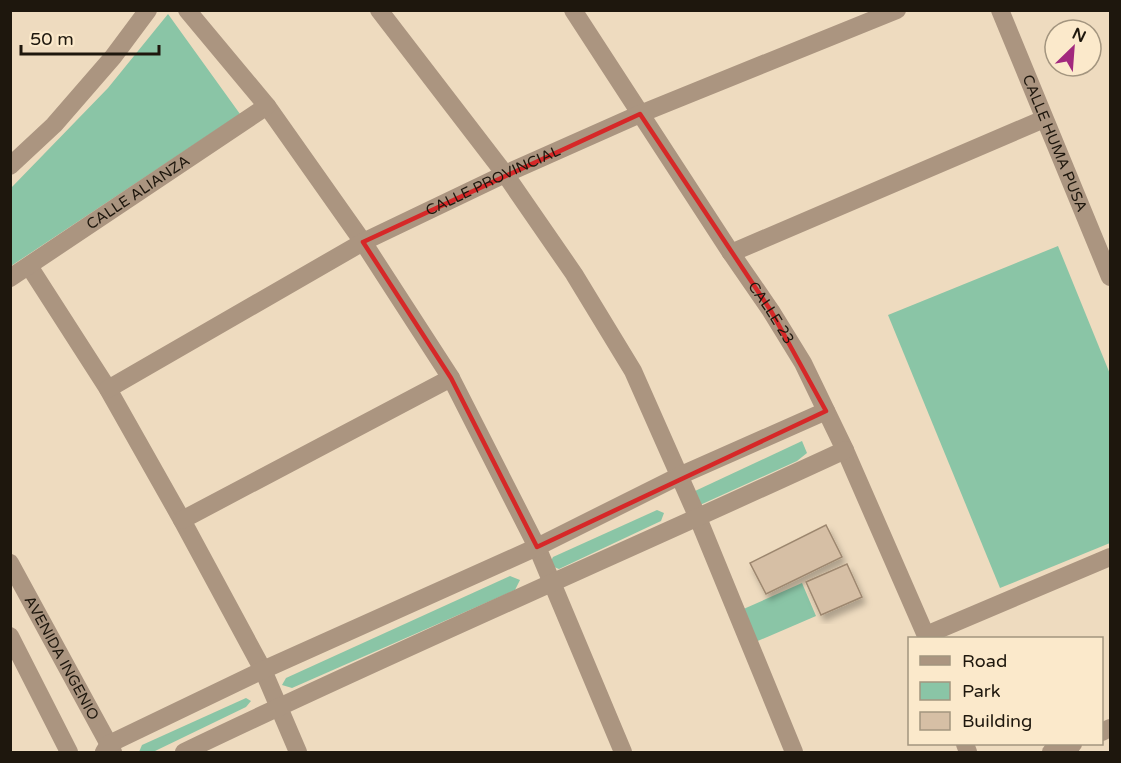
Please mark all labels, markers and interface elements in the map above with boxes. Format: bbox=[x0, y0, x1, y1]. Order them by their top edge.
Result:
scale bar bbox=[21, 18, 159, 56]
north arrow bbox=[1043, 18, 1103, 78]
text: N bbox=[1069, 24, 1089, 47]
text: 50 m bbox=[30, 28, 74, 50]
street label: CALLE HUMA PUSA bbox=[1019, 72, 1091, 214]
street label: CALLE PROVINCIAL bbox=[423, 141, 563, 220]
street label: CALLE ALIANZA bbox=[83, 151, 193, 233]
street label: CALLE 23 bbox=[744, 278, 798, 348]
street label: AVENIDA INGENIO bbox=[21, 593, 103, 723]
legend bbox=[908, 637, 1103, 745]
text: Road bbox=[962, 650, 1007, 672]
text: Park bbox=[962, 680, 1001, 702]
text: Building bbox=[962, 710, 1032, 732]

